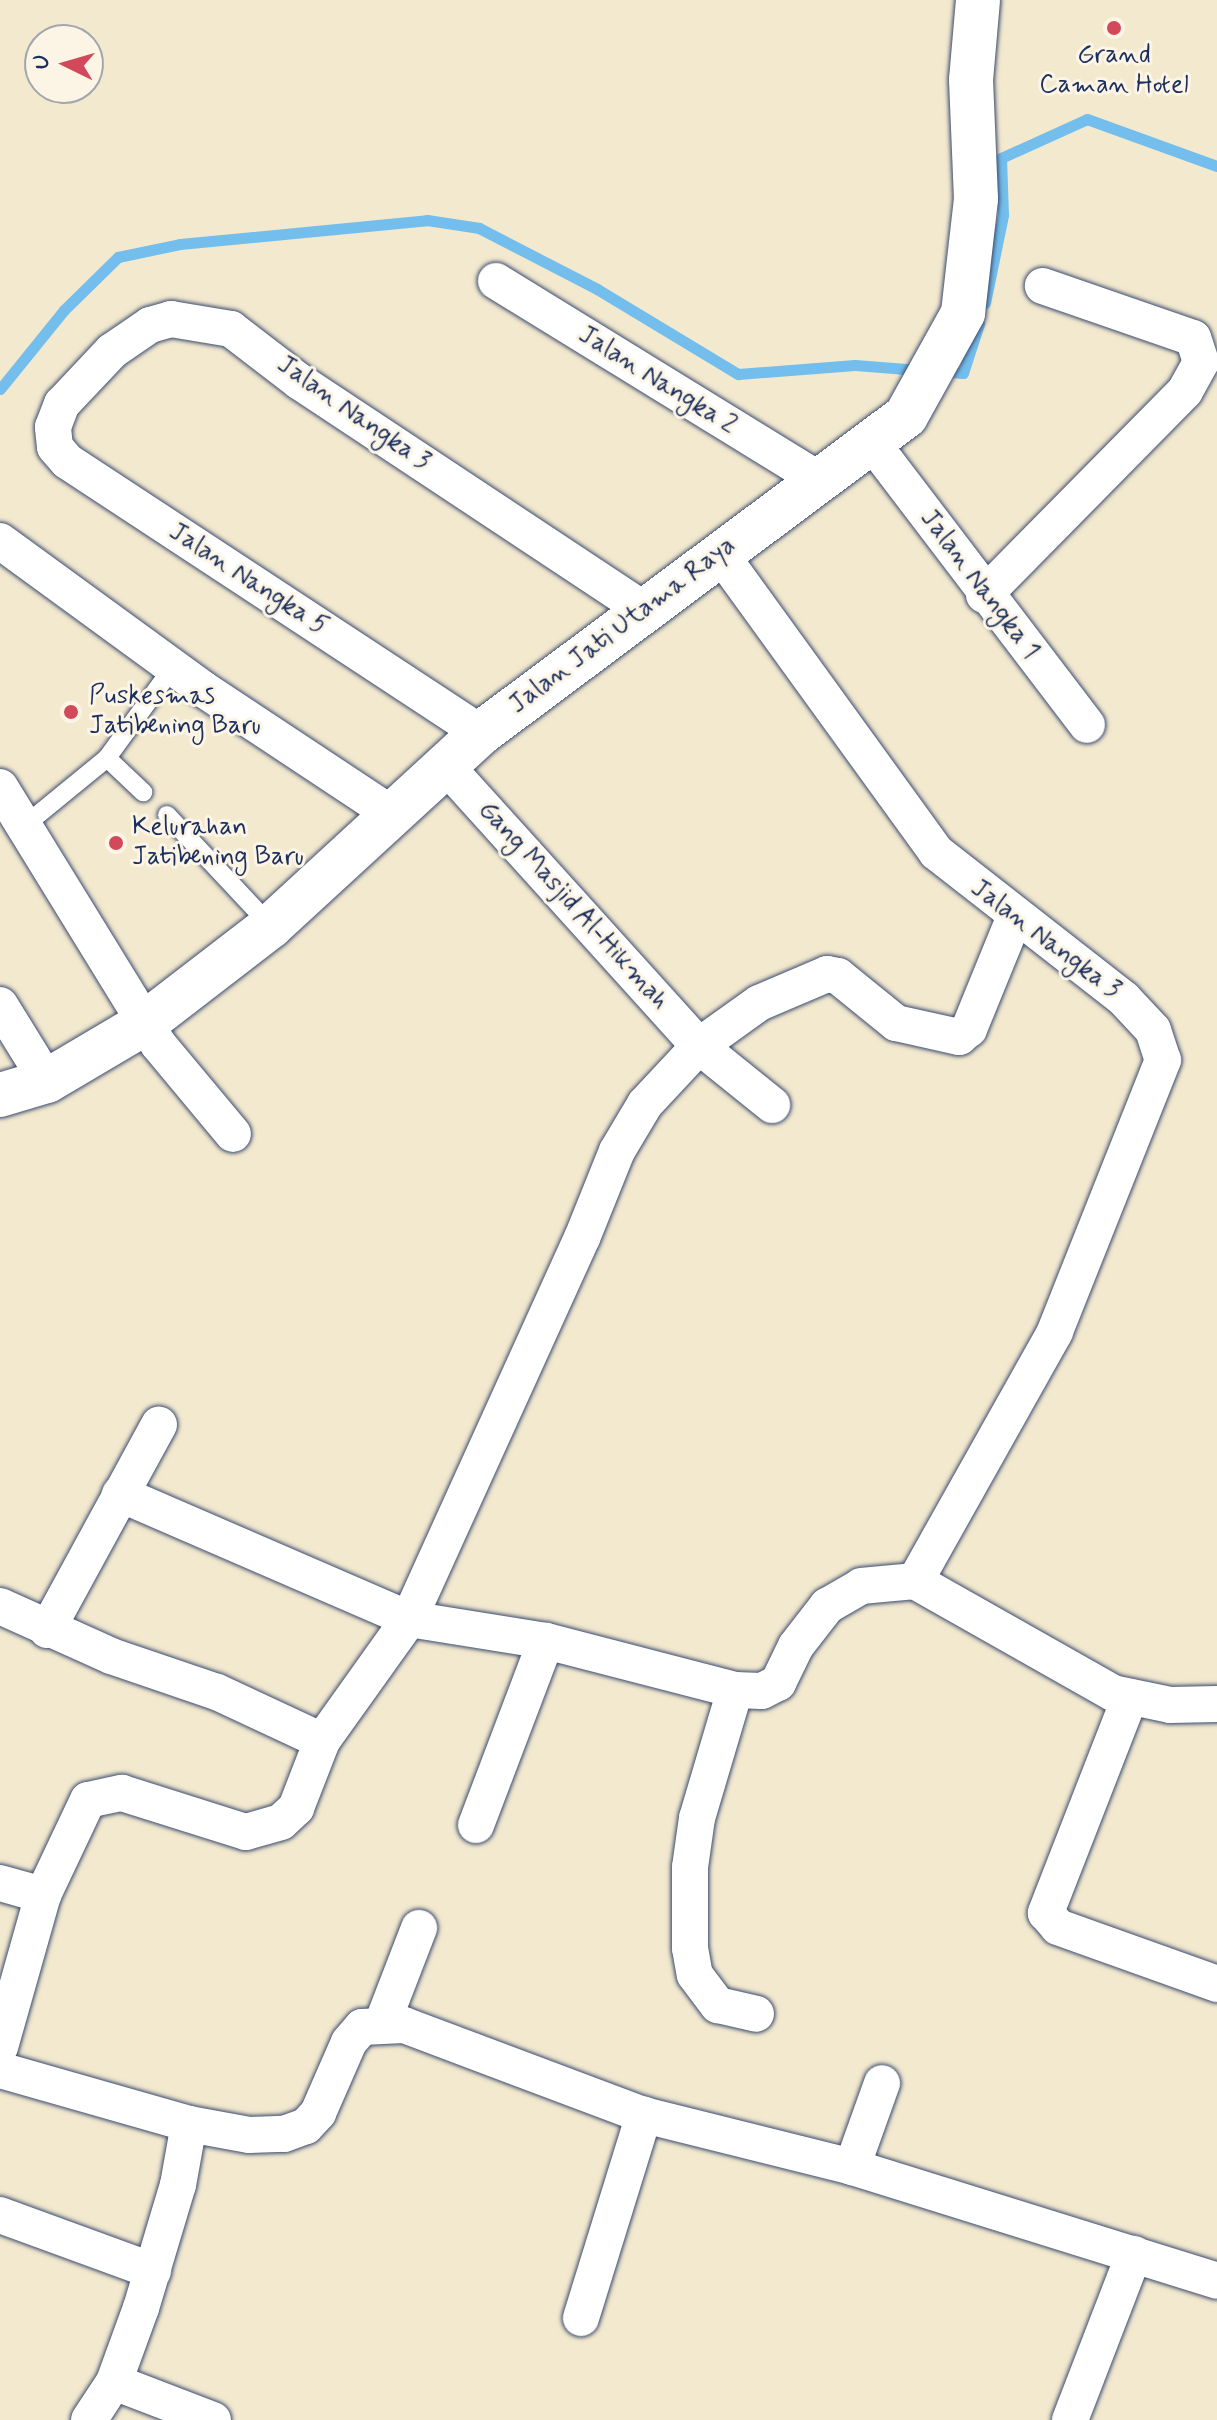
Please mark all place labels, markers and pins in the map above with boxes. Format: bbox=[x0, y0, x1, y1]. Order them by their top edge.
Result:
marker: Grand Caman Hotel bbox=[1105, 19, 1123, 37]
place label: Grand Caman Hotel bbox=[1039, 40, 1189, 102]
place label: Puskesmas Jatibening Baru bbox=[89, 681, 261, 742]
marker: Puskesmas Jatibening Baru bbox=[60, 701, 82, 723]
place label: Kelurahan Jatibening Baru bbox=[132, 812, 304, 874]
marker: Kelurahan Jatibening Baru bbox=[107, 834, 125, 852]

